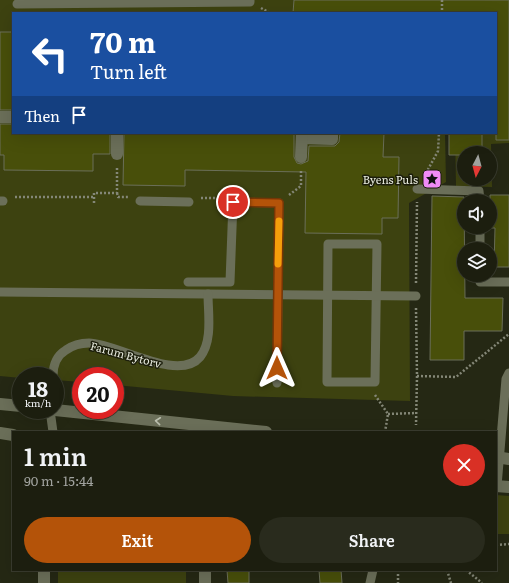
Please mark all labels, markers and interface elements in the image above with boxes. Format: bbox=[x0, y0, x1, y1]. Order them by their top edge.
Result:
text: 70 m bbox=[90, 20, 156, 62]
icon: left bbox=[24, 28, 76, 80]
text: Turn left bbox=[90, 58, 167, 85]
text: Then bbox=[24, 104, 60, 127]
icon: arrive bbox=[68, 104, 90, 126]
north arrow bbox=[457, 146, 497, 186]
map controls bbox=[457, 146, 497, 282]
place icon: Byens Puls bbox=[421, 168, 443, 190]
place label: Byens Puls bbox=[363, 171, 418, 187]
pin bbox=[216, 185, 250, 219]
icon: arrive bbox=[222, 191, 244, 213]
button: sound bbox=[457, 194, 497, 234]
button: layers bbox=[457, 242, 497, 282]
street label: Farum Bytorv bbox=[89, 337, 164, 371]
position arrow bbox=[256, 347, 298, 389]
speed limit sign: 20 bbox=[72, 367, 124, 419]
text: 18 bbox=[28, 373, 48, 403]
text: km/h bbox=[25, 395, 51, 410]
one-way arrow bbox=[154, 416, 161, 425]
text: 1 min bbox=[24, 438, 87, 473]
button: close bbox=[443, 444, 485, 486]
text: 90 m · 15:44 bbox=[24, 471, 93, 490]
button: Exit bbox=[24, 517, 251, 563]
button: Share bbox=[259, 517, 485, 563]

